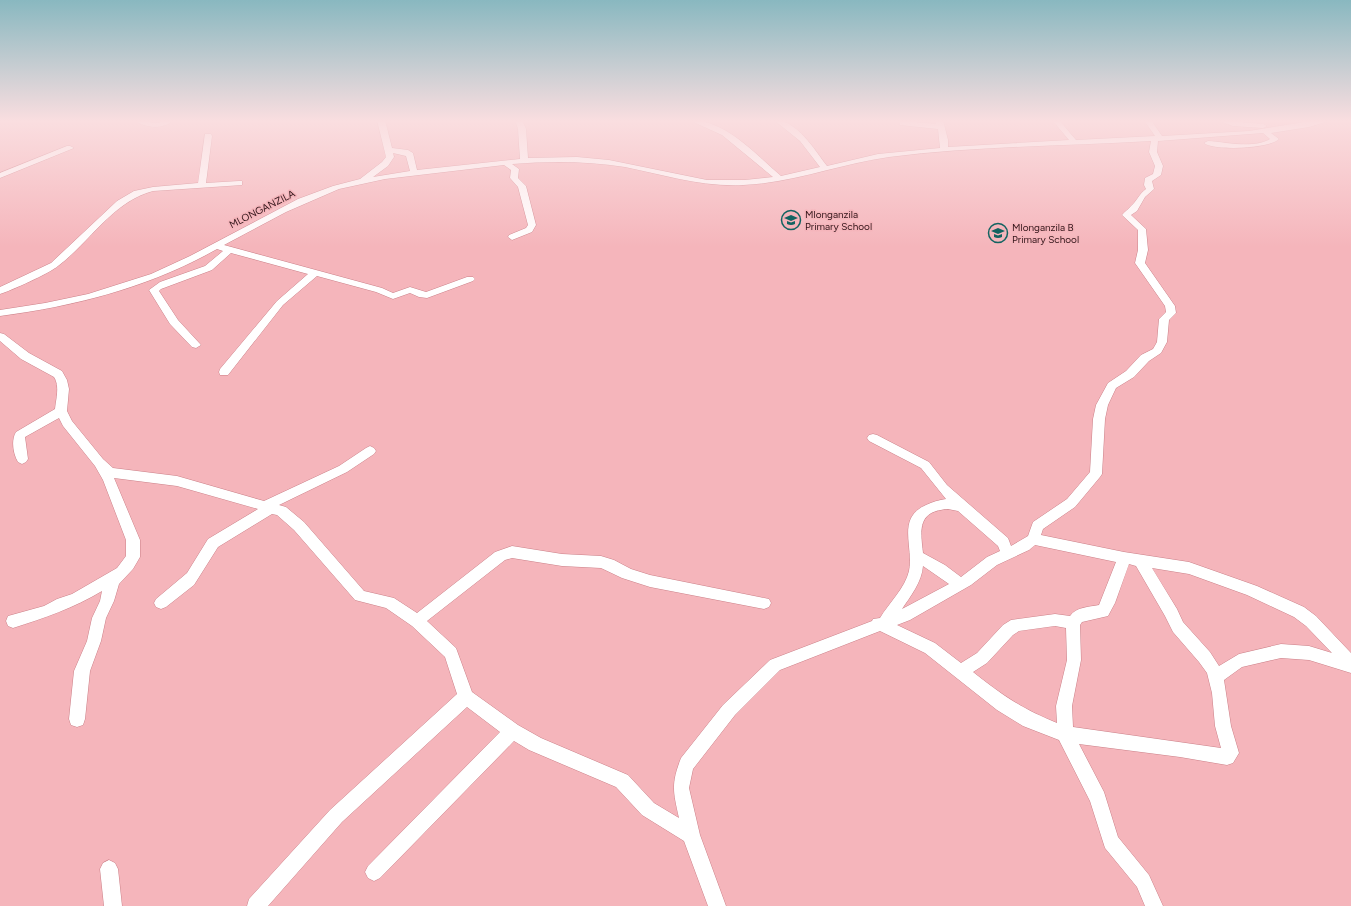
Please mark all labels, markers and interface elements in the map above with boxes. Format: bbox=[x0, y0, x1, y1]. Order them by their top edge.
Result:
street label: MLONGANZILA bbox=[227, 187, 297, 231]
place label: Mlonganzila Primary School bbox=[805, 208, 872, 233]
school or university icon: Mlonganzila Primary School bbox=[780, 209, 802, 231]
place label: Mlonganzila B Primary School bbox=[1012, 221, 1079, 246]
school or university icon: Mlonganzila B Primary School bbox=[987, 222, 1009, 244]

